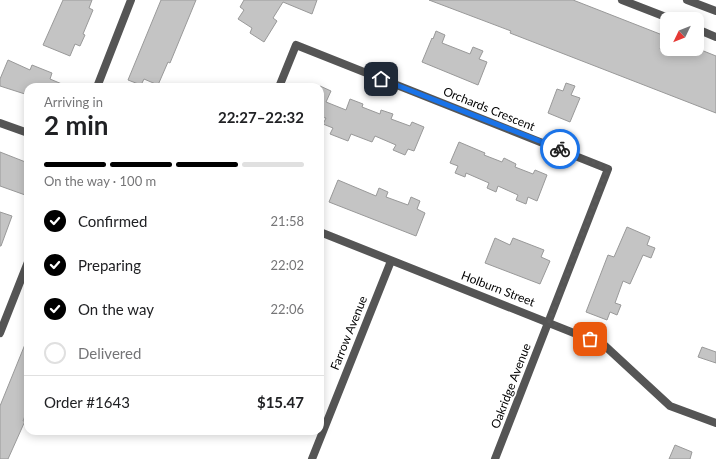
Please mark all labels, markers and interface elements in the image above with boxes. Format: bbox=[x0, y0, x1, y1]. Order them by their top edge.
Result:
north arrow bbox=[660, 12, 704, 56]
map controls bbox=[660, 12, 704, 56]
pin bbox=[364, 62, 398, 96]
icon: home bbox=[370, 68, 392, 90]
street label: Orchards Crescent bbox=[441, 83, 538, 134]
text: Arriving in bbox=[44, 94, 103, 110]
text: 22:27–22:32 bbox=[218, 108, 304, 126]
text: 2 min bbox=[44, 109, 108, 141]
courier bbox=[540, 129, 580, 169]
icon: bike bbox=[549, 138, 571, 160]
text: On the way · 100 m bbox=[44, 173, 156, 189]
icon: check bbox=[44, 210, 66, 232]
text: Confirmed bbox=[78, 212, 147, 230]
text: 21:58 bbox=[271, 213, 304, 229]
icon: check bbox=[44, 254, 66, 276]
text: Preparing bbox=[78, 256, 141, 274]
text: 22:02 bbox=[271, 257, 304, 273]
street label: Holburn Street bbox=[459, 268, 538, 310]
street label: Farrow Avenue bbox=[327, 294, 370, 372]
icon: check bbox=[44, 298, 66, 320]
text: On the way bbox=[78, 300, 154, 318]
text: 22:06 bbox=[271, 301, 304, 317]
pin bbox=[573, 322, 607, 356]
icon: bag bbox=[579, 328, 601, 350]
street label: Oakridge Avenue bbox=[487, 341, 534, 431]
text: Delivered bbox=[78, 344, 141, 362]
text: Order #1643 bbox=[44, 393, 130, 411]
text: $15.47 bbox=[257, 393, 304, 411]

